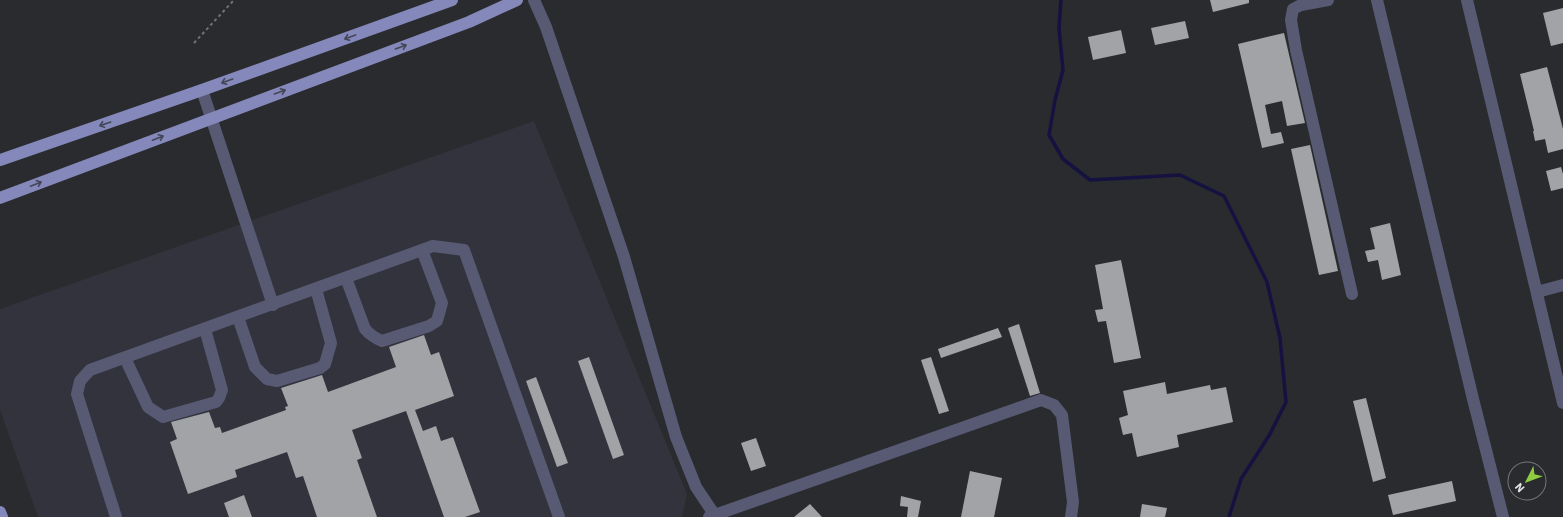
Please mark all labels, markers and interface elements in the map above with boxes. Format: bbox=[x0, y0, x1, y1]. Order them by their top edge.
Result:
one-way arrow bbox=[343, 34, 356, 41]
one-way arrow bbox=[395, 42, 407, 50]
one-way arrow bbox=[222, 78, 234, 86]
one-way arrow bbox=[273, 88, 285, 96]
one-way arrow bbox=[98, 121, 111, 128]
one-way arrow bbox=[152, 134, 164, 142]
one-way arrow bbox=[30, 180, 42, 188]
north arrow bbox=[1507, 461, 1547, 501]
text: N bbox=[1512, 480, 1527, 495]

